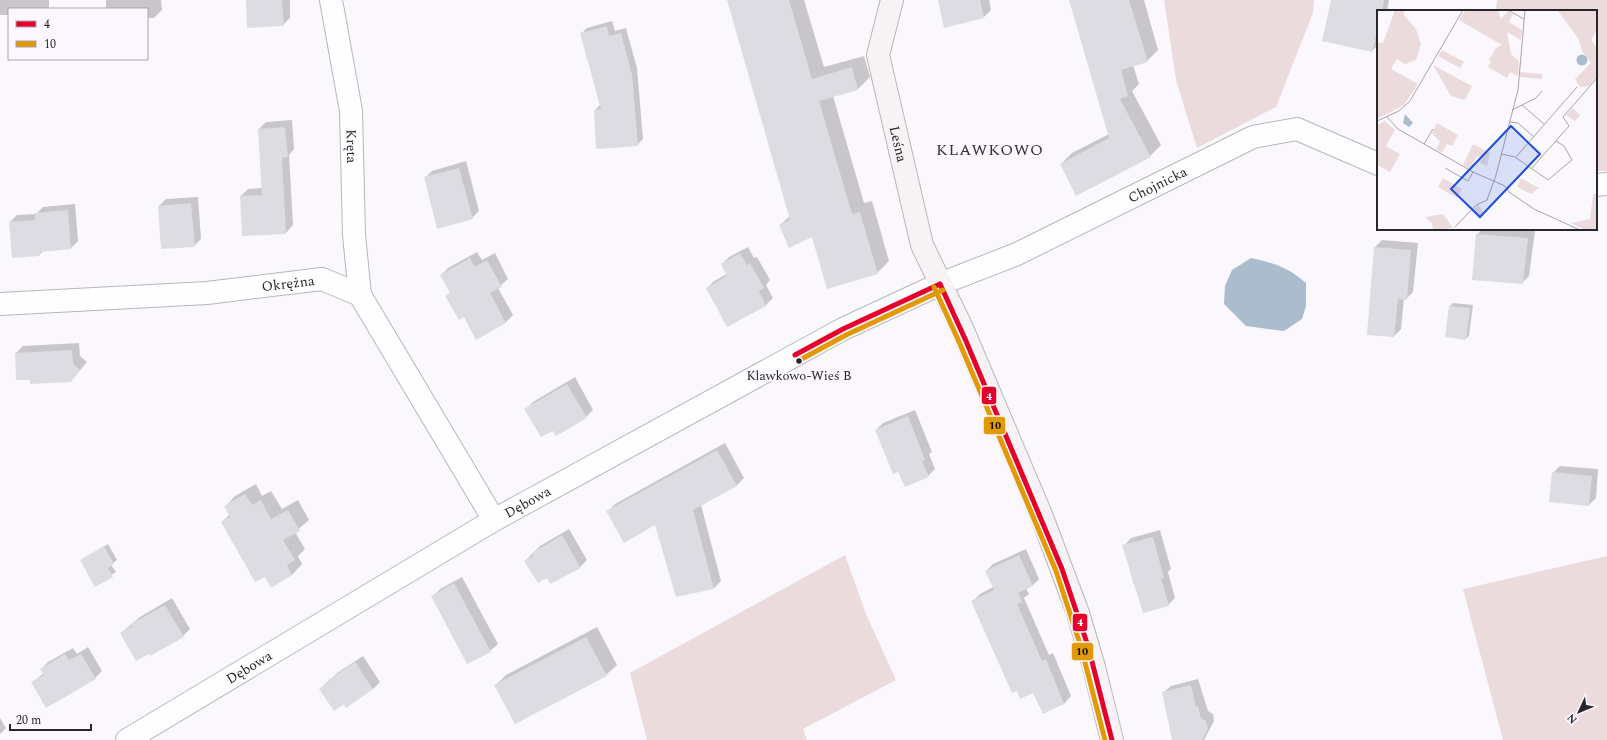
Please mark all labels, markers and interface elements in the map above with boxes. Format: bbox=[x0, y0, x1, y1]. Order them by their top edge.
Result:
legend bbox=[8, 8, 148, 60]
inset map bbox=[1377, 10, 1597, 230]
text: 4 bbox=[44, 15, 50, 34]
text: 10 bbox=[44, 35, 56, 54]
street label: Leśna bbox=[884, 124, 912, 164]
street label: Kręta bbox=[340, 129, 362, 164]
district label: KLAWKOWO bbox=[936, 138, 1044, 162]
street label: Chojnicka bbox=[1124, 161, 1191, 208]
street label: Okrężna bbox=[261, 270, 316, 297]
marker: Klawkowo-Wieś B bbox=[794, 356, 804, 366]
place label: Klawkowo-Wieś B bbox=[746, 366, 852, 386]
line badge: 4 bbox=[981, 386, 997, 405]
text: 4 bbox=[986, 388, 993, 405]
line badge: 10 bbox=[983, 416, 1006, 435]
text: 10 bbox=[989, 417, 1001, 434]
street label: Dębowa bbox=[500, 481, 555, 523]
line badge: 4 bbox=[1072, 613, 1088, 632]
text: 4 bbox=[1077, 614, 1084, 631]
line badge: 10 bbox=[1071, 642, 1094, 661]
text: 10 bbox=[1076, 643, 1088, 660]
street label: Dębowa bbox=[222, 645, 276, 689]
north arrow bbox=[1559, 692, 1599, 732]
scale bar bbox=[10, 706, 91, 732]
text: N bbox=[1563, 709, 1581, 728]
text: 20 m bbox=[16, 711, 41, 730]

